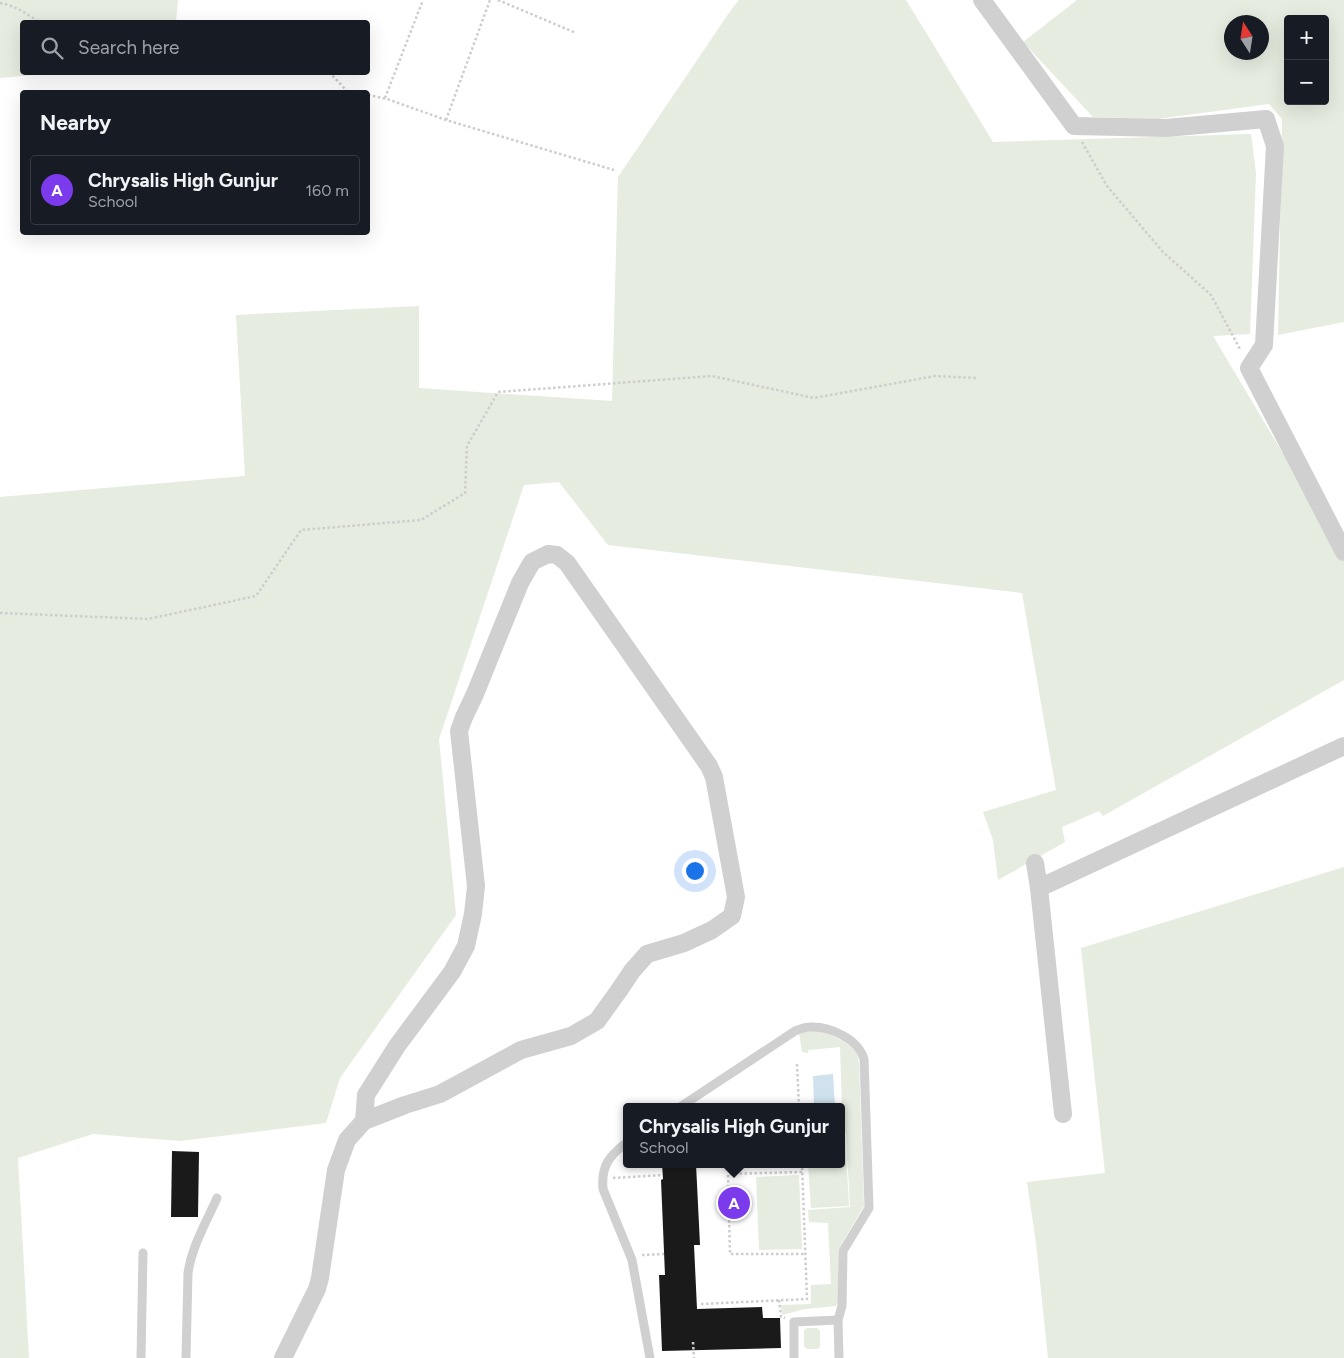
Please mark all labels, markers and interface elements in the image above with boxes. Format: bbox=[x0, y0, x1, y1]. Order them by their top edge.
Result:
north arrow bbox=[1224, 15, 1269, 60]
map controls bbox=[1284, 15, 1329, 105]
button: + bbox=[1284, 15, 1329, 60]
search box bbox=[20, 20, 370, 75]
icon: search bbox=[38, 34, 66, 62]
text: Search here bbox=[78, 36, 180, 59]
button: − bbox=[1284, 60, 1329, 105]
text: Nearby bbox=[40, 110, 111, 135]
text: Chrysalis High Gunjur bbox=[88, 169, 278, 192]
text: A bbox=[51, 181, 63, 200]
text: 160 m bbox=[306, 181, 349, 200]
text: School bbox=[88, 192, 138, 211]
your location bbox=[682, 858, 708, 884]
popup bbox=[623, 1103, 845, 1168]
text: Chrysalis High Gunjur bbox=[639, 1115, 829, 1138]
text: School bbox=[639, 1138, 689, 1157]
pin: A bbox=[718, 1184, 750, 1222]

